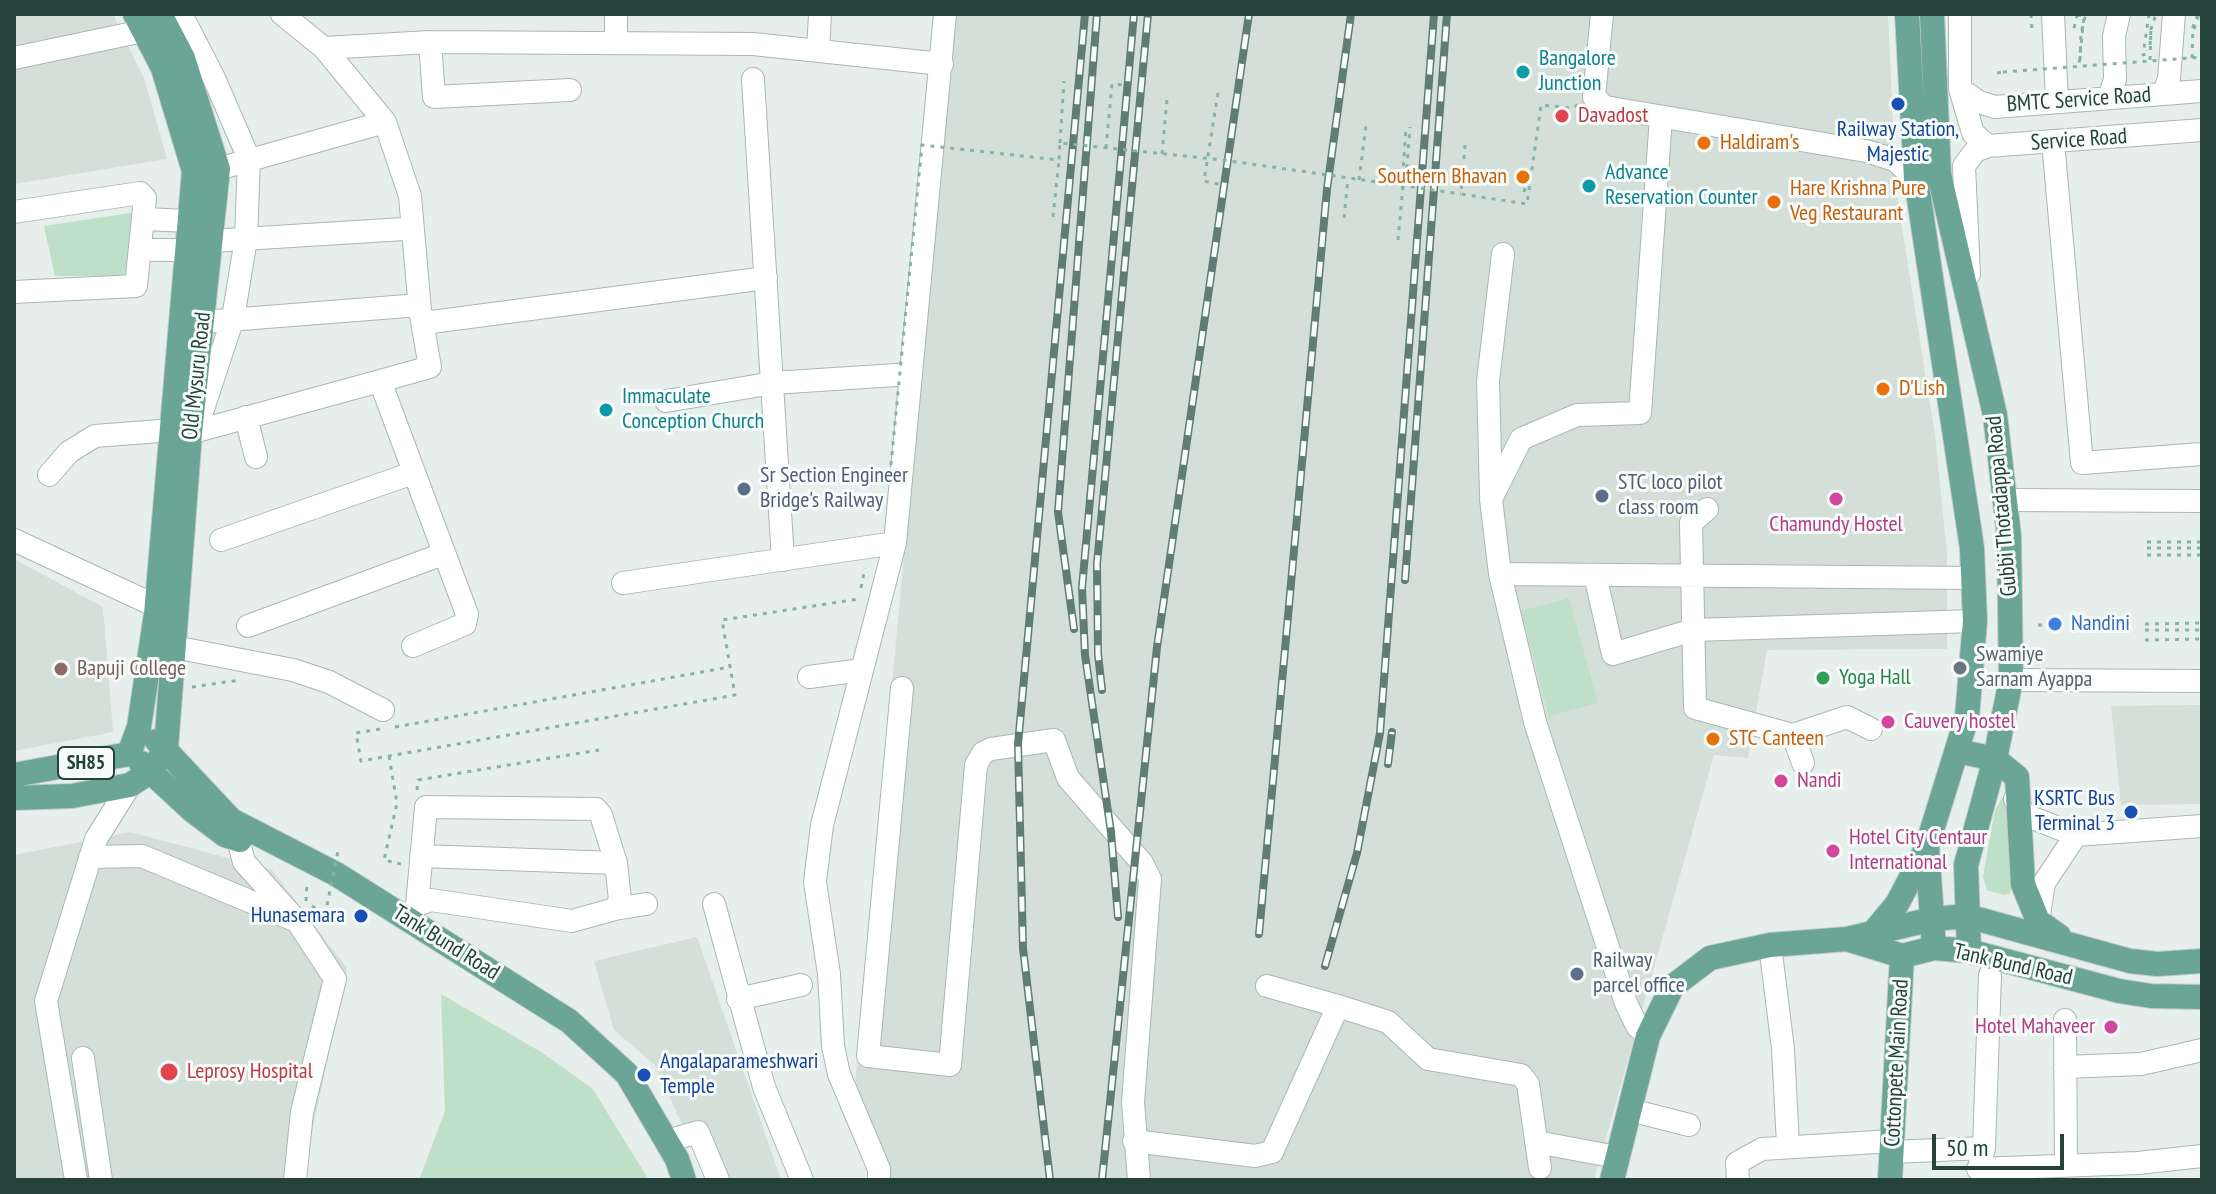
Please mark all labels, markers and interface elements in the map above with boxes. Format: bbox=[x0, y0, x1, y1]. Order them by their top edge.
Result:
place label: Bangalore Junction bbox=[1539, 46, 1616, 98]
marker: Bangalore Junction bbox=[1514, 63, 1532, 81]
street label: BMTC Service Road bbox=[2006, 82, 2152, 118]
marker: Railway Station, Majestic bbox=[1889, 95, 1907, 113]
place label: Davadost bbox=[1578, 103, 1648, 129]
marker: Davadost bbox=[1553, 107, 1571, 125]
place label: Railway Station, Majestic bbox=[1837, 117, 1959, 168]
street label: Service Road bbox=[2030, 123, 2128, 157]
place label: Haldiram's bbox=[1720, 130, 1799, 156]
marker: Haldiram's bbox=[1695, 134, 1713, 152]
place label: Advance Reservation Counter bbox=[1605, 160, 1757, 212]
place label: Southern Bhavan bbox=[1378, 164, 1507, 190]
marker: Southern Bhavan bbox=[1514, 168, 1532, 186]
place label: Hare Krishna Pure Veg Restaurant bbox=[1790, 176, 1926, 228]
marker: Advance Reservation Counter bbox=[1580, 177, 1598, 195]
marker: Hare Krishna Pure Veg Restaurant bbox=[1765, 193, 1783, 211]
street label: Old Mysuru Road bbox=[177, 311, 217, 441]
place label: D'Lish bbox=[1899, 376, 1945, 402]
marker: D'Lish bbox=[1874, 380, 1892, 398]
place label: Immaculate Conception Church bbox=[622, 384, 764, 436]
marker: Immaculate Conception Church bbox=[597, 401, 615, 419]
street label: Gubbi Thotadappa Road bbox=[1981, 415, 2023, 597]
place label: Sr Section Engineer Bridge's Railway bbox=[760, 463, 908, 514]
place label: STC loco pilot class room bbox=[1618, 470, 1722, 522]
marker: Sr Section Engineer Bridge's Railway bbox=[735, 480, 753, 498]
marker: STC loco pilot class room bbox=[1593, 487, 1611, 505]
marker: Chamundy Hostel bbox=[1827, 490, 1845, 508]
place label: Chamundy Hostel bbox=[1769, 512, 1903, 538]
place label: Nandini bbox=[2071, 611, 2130, 637]
marker: Nandini bbox=[2046, 615, 2064, 633]
place label: Swamiye Sarnam Ayappa bbox=[1976, 642, 2092, 694]
place label: Bapuji College bbox=[77, 656, 186, 682]
marker: Swamiye Sarnam Ayappa bbox=[1951, 659, 1969, 677]
marker: Bapuji College bbox=[52, 660, 70, 678]
place label: Yoga Hall bbox=[1839, 665, 1911, 691]
marker: Yoga Hall bbox=[1814, 669, 1832, 687]
place label: Cauvery hostel bbox=[1904, 709, 2015, 735]
marker: Cauvery hostel bbox=[1879, 713, 1897, 731]
place label: STC Canteen bbox=[1729, 726, 1824, 752]
marker: STC Canteen bbox=[1704, 730, 1722, 748]
road number: SH85 bbox=[58, 747, 114, 779]
place label: Nandi bbox=[1797, 768, 1842, 794]
marker: Nandi bbox=[1772, 772, 1790, 790]
place label: KSRTC Bus Terminal 3 bbox=[2034, 786, 2115, 838]
marker: KSRTC Bus Terminal 3 bbox=[2122, 803, 2140, 821]
place label: Hotel City Centaur International bbox=[1849, 825, 1987, 876]
marker: Hotel City Centaur International bbox=[1824, 842, 1842, 860]
street label: Tank Bund Road bbox=[388, 900, 504, 986]
place label: Hunasemara bbox=[251, 903, 345, 929]
marker: Hunasemara bbox=[352, 907, 370, 925]
street label: Tank Bund Road bbox=[1951, 939, 2075, 991]
place label: Railway parcel office bbox=[1593, 948, 1685, 1000]
marker: Railway parcel office bbox=[1568, 965, 1586, 983]
street label: Cottonpete Main Road bbox=[1879, 979, 1915, 1147]
place label: Hotel Mahaveer bbox=[1975, 1014, 2095, 1040]
marker: Hotel Mahaveer bbox=[2102, 1018, 2120, 1036]
place label: Angalaparameshwari Temple bbox=[660, 1049, 819, 1100]
place label: Leprosy Hospital bbox=[187, 1059, 313, 1085]
marker: Leprosy Hospital bbox=[158, 1061, 180, 1083]
marker: Angalaparameshwari Temple bbox=[635, 1066, 653, 1084]
scale bar bbox=[1936, 1118, 2068, 1168]
text: 50 m bbox=[1946, 1132, 1988, 1163]

